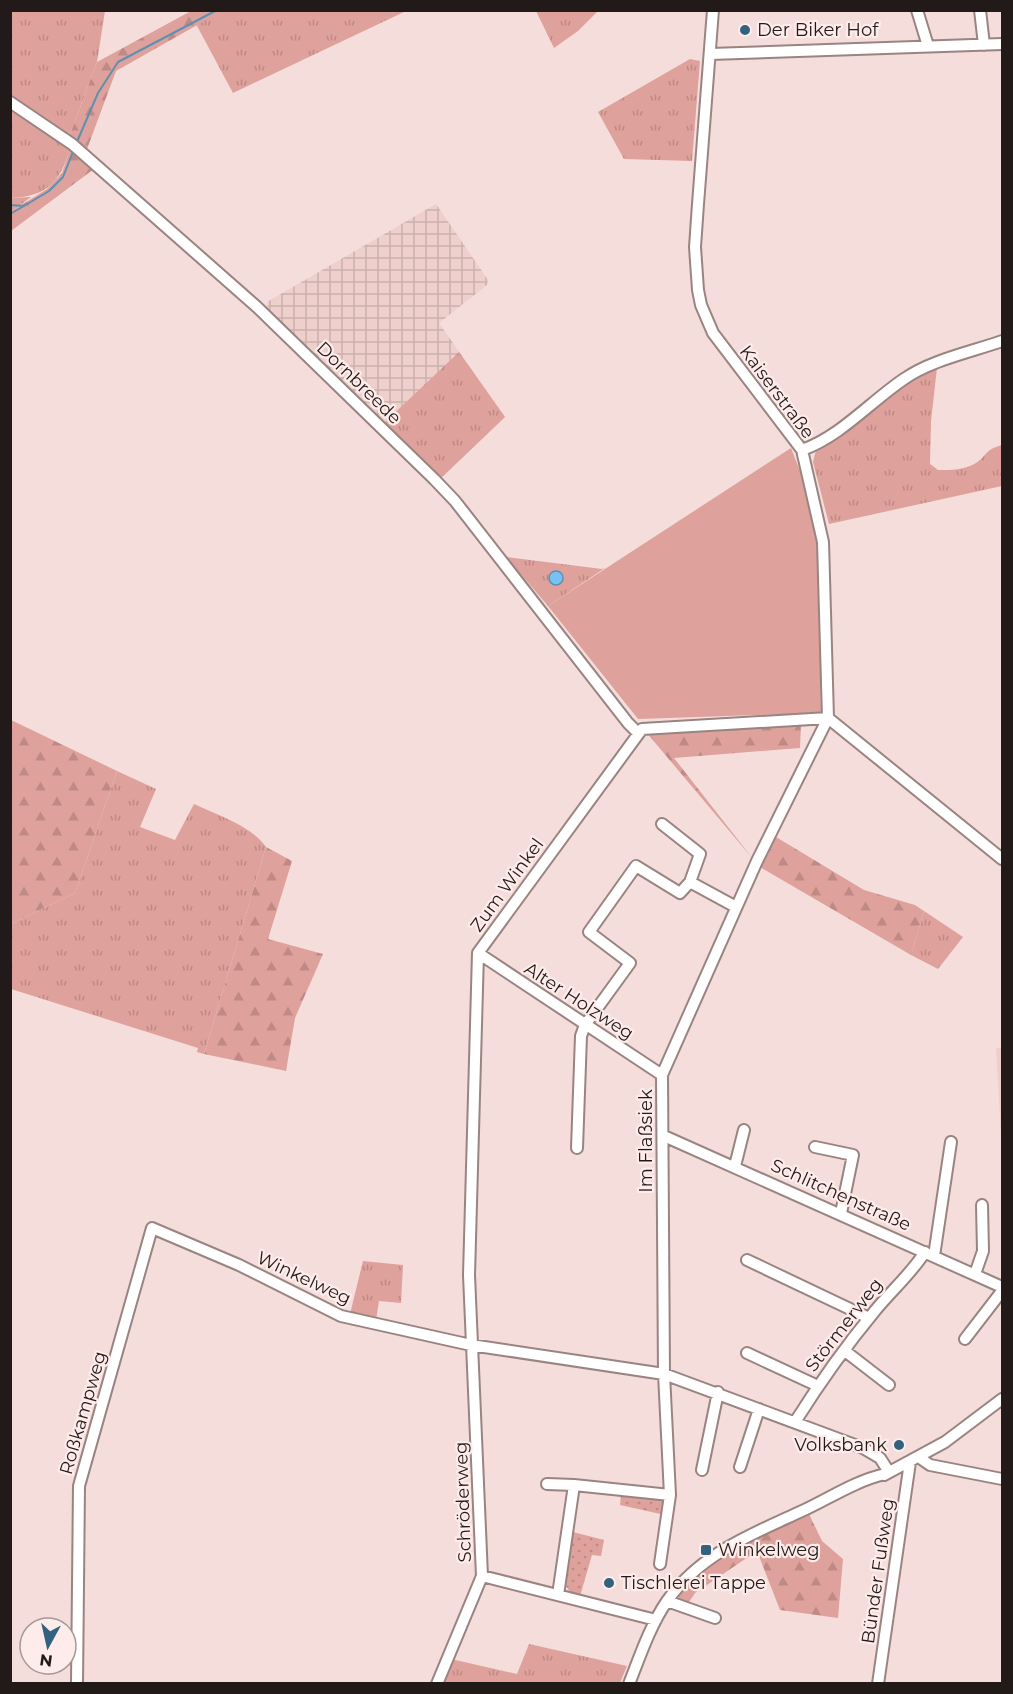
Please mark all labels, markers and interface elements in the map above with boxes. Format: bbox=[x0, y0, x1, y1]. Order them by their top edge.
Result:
place label: Der Biker Hof bbox=[757, 19, 879, 41]
marker: Der Biker Hof bbox=[738, 23, 752, 37]
street label: Dornbreede bbox=[312, 337, 406, 429]
street label: Kaiserstraße bbox=[735, 341, 819, 443]
street label: Zum Winkel bbox=[466, 834, 548, 936]
street label: Alter Holzweg bbox=[520, 957, 638, 1045]
street label: Im Flaßsiek bbox=[635, 1089, 657, 1193]
street label: Schlitchenstraße bbox=[768, 1154, 915, 1236]
street label: Winkelweg bbox=[253, 1247, 355, 1309]
street label: Störmerweg bbox=[801, 1274, 887, 1376]
street label: Roßkampweg bbox=[55, 1349, 111, 1477]
place label: Volksbank bbox=[794, 1434, 887, 1456]
marker: Volksbank bbox=[892, 1438, 906, 1452]
street label: Schröderweg bbox=[450, 1441, 476, 1563]
street label: Bünder Fußweg bbox=[857, 1497, 899, 1645]
place label: Winkelweg bbox=[718, 1539, 820, 1561]
marker: Winkelweg bbox=[699, 1543, 713, 1557]
place label: Tischlerei Tappe bbox=[621, 1572, 766, 1594]
marker: Tischlerei Tappe bbox=[602, 1576, 616, 1590]
north arrow bbox=[18, 1616, 78, 1676]
text: N bbox=[38, 1650, 54, 1671]

